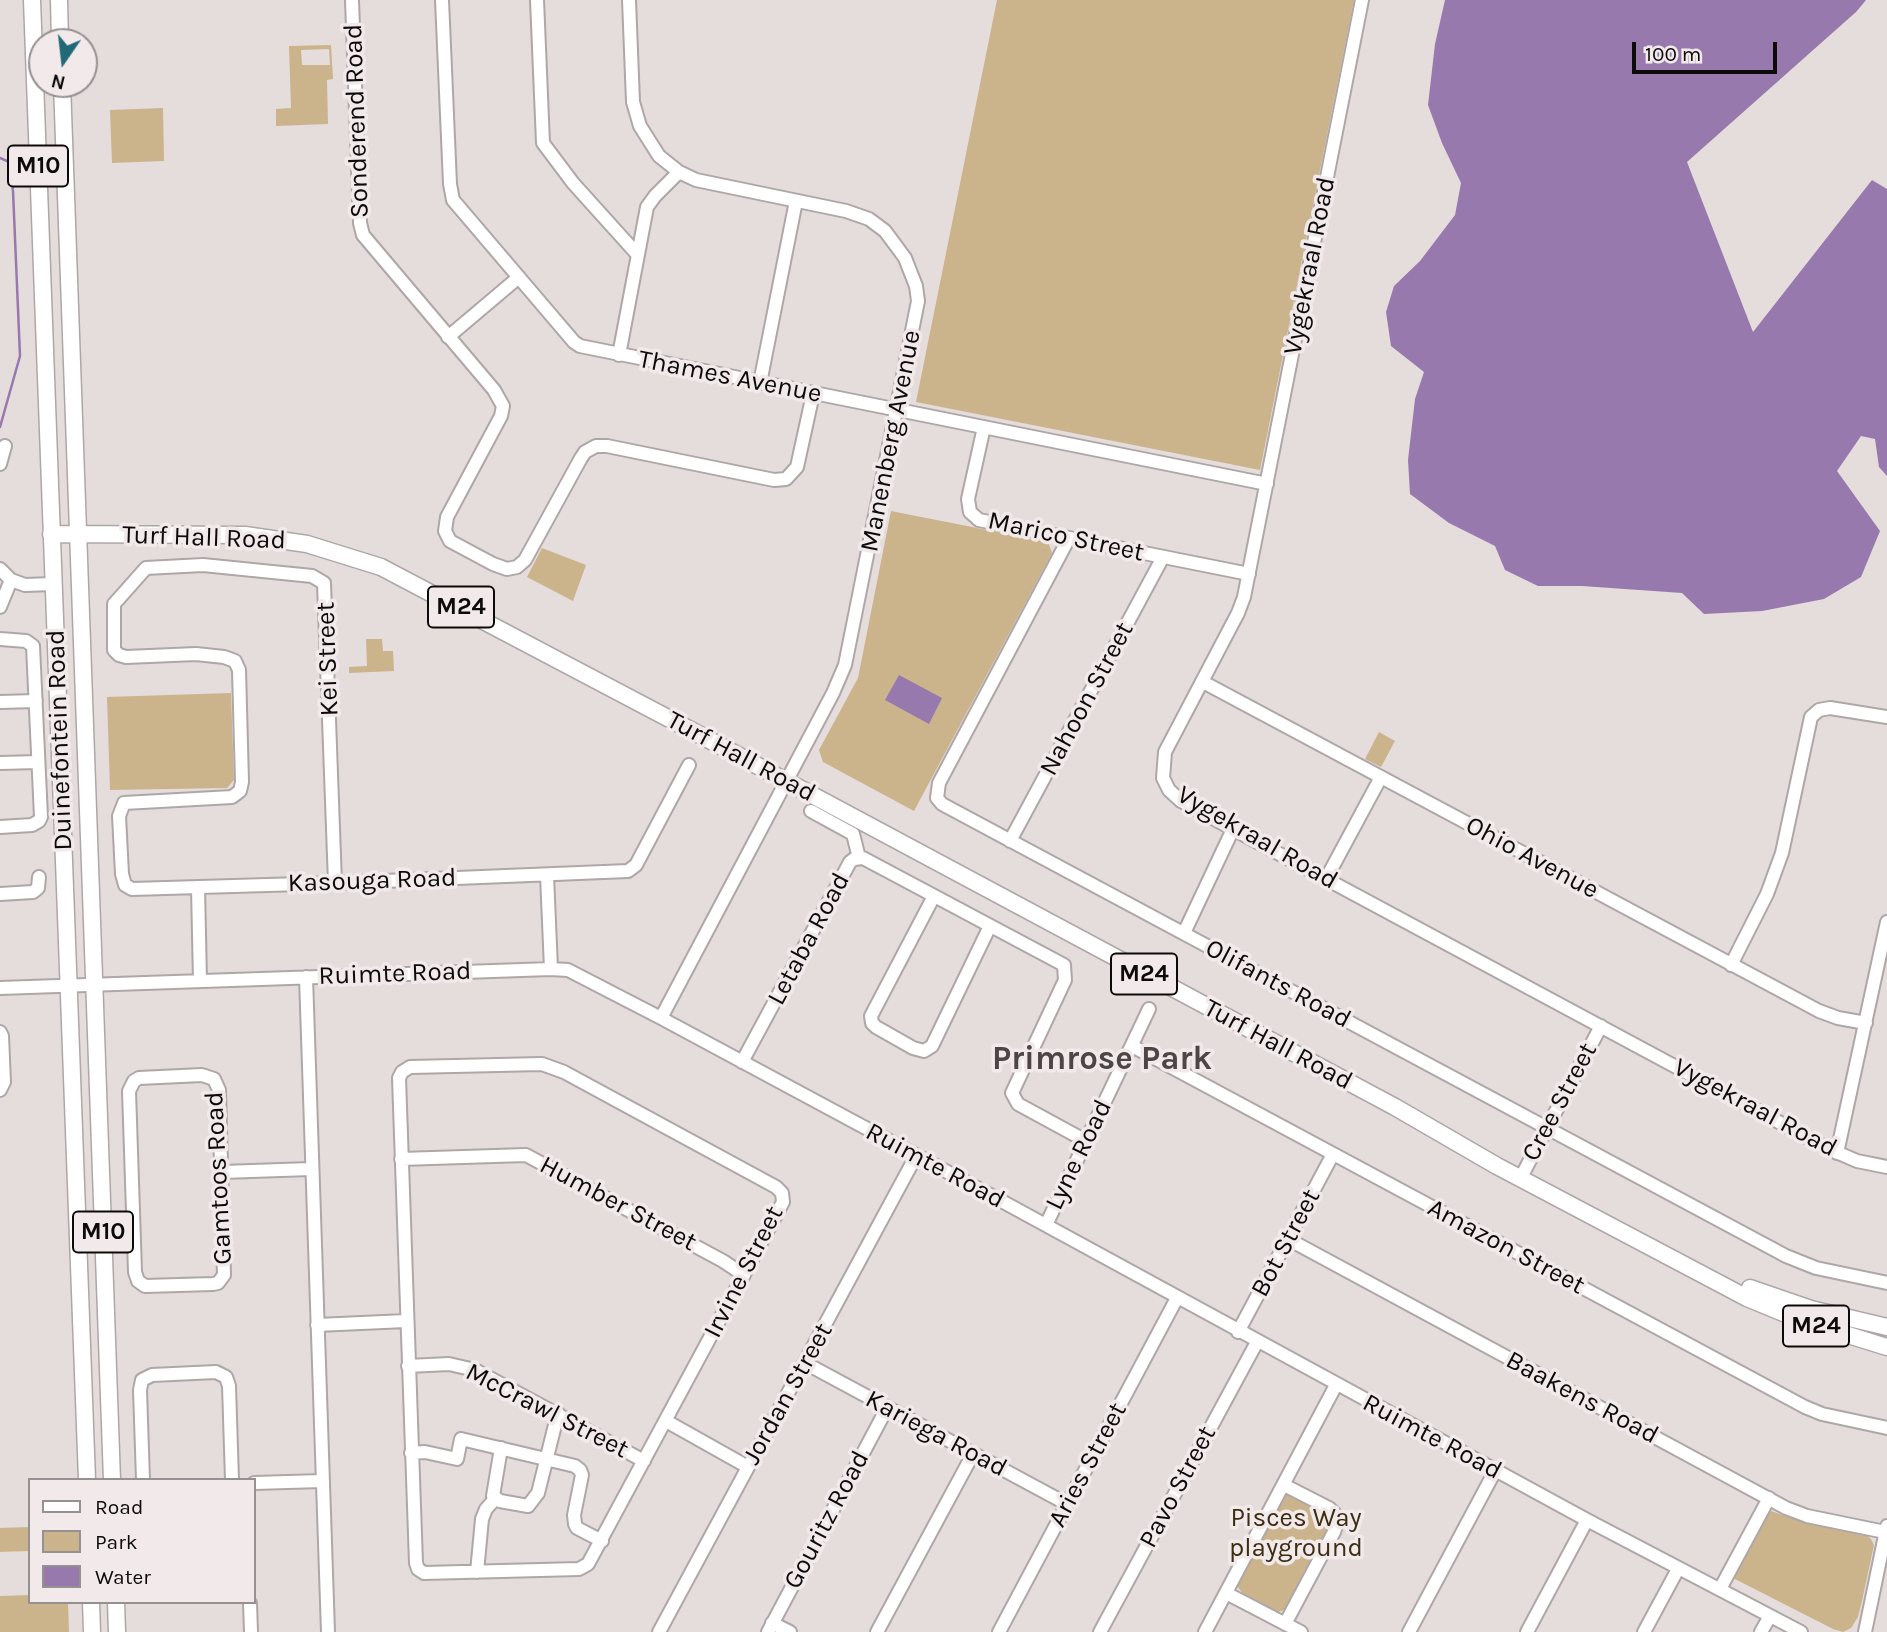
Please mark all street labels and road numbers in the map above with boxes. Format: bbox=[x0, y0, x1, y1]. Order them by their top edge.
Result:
street label: Sonderend Road bbox=[338, 23, 376, 219]
road number: M10 bbox=[8, 146, 68, 186]
street label: Vygekraal Road bbox=[1277, 174, 1343, 358]
street label: Manenberg Avenue bbox=[854, 327, 928, 555]
street label: Thames Avenue bbox=[636, 344, 824, 410]
street label: Marico Street bbox=[985, 505, 1147, 569]
street label: Turf Hall Road bbox=[122, 520, 286, 556]
road number: M24 bbox=[428, 586, 494, 628]
street label: Kei Street bbox=[310, 601, 346, 717]
street label: Nahoon Street bbox=[1033, 617, 1141, 781]
street label: Duinefontein Road bbox=[41, 629, 79, 851]
street label: Turf Hall Road bbox=[661, 705, 821, 809]
street label: Vygekraal Road bbox=[1171, 779, 1343, 897]
street label: Ohio Avenue bbox=[1460, 810, 1604, 906]
street label: Kasouga Road bbox=[287, 862, 457, 900]
street label: Letaba Road bbox=[761, 868, 857, 1010]
street label: Olifants Road bbox=[1200, 933, 1356, 1035]
road number: M24 bbox=[1111, 954, 1177, 994]
street label: Ruimte Road bbox=[318, 956, 472, 992]
street label: Turf Hall Road bbox=[1198, 993, 1358, 1097]
street label: Cree Street bbox=[1516, 1037, 1604, 1167]
street label: Vygekraal Road bbox=[1668, 1052, 1842, 1164]
street label: Gamtoos Road bbox=[199, 1091, 239, 1265]
street label: Lyne Road bbox=[1039, 1095, 1119, 1215]
street label: Ruimte Road bbox=[860, 1116, 1010, 1216]
street label: Humber Street bbox=[534, 1150, 702, 1258]
street label: Bot Street bbox=[1245, 1184, 1327, 1302]
street label: Amazon Street bbox=[1422, 1193, 1590, 1301]
street label: Irvine Street bbox=[697, 1201, 791, 1343]
road number: M10 bbox=[73, 1212, 133, 1252]
road number: M24 bbox=[1783, 1306, 1849, 1346]
street label: Jordan Street bbox=[736, 1318, 840, 1470]
street label: Baakens Road bbox=[1500, 1345, 1664, 1451]
street label: McCrawl Street bbox=[460, 1357, 634, 1465]
street label: Kariega Road bbox=[860, 1384, 1012, 1484]
street label: Ruimte Road bbox=[1357, 1387, 1507, 1487]
street label: Aries Street bbox=[1042, 1397, 1134, 1533]
street label: Pavo Street bbox=[1133, 1421, 1223, 1553]
street label: Gouritz Road bbox=[778, 1446, 876, 1594]

